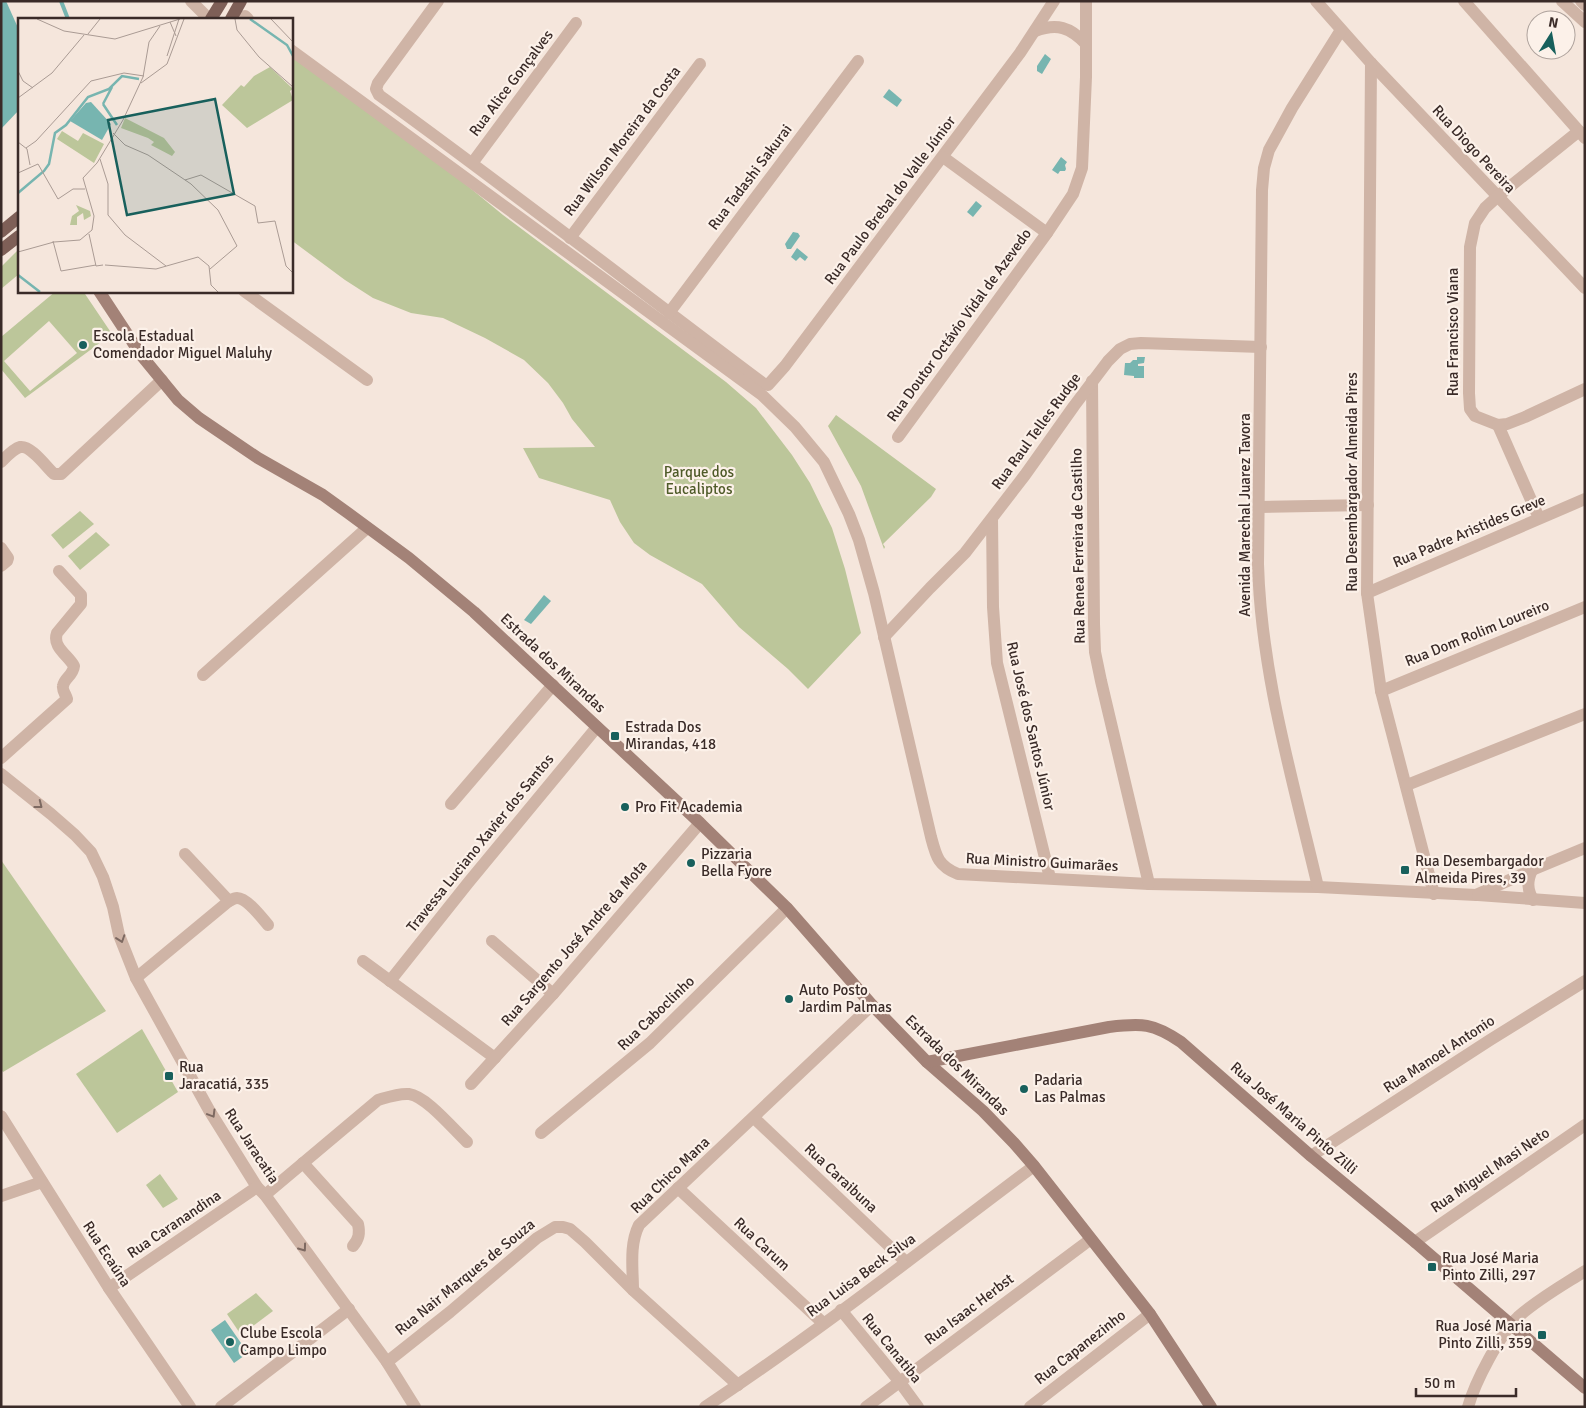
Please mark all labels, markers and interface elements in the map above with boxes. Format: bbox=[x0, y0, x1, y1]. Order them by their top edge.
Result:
north arrow bbox=[1526, 10, 1576, 60]
text: N bbox=[1547, 13, 1560, 32]
inset map bbox=[18, 18, 292, 292]
street label: Rua Alice Gonçalves bbox=[465, 26, 557, 140]
street label: Rua Wilson Moreira da Costa bbox=[560, 63, 684, 219]
street label: Rua Diogo Pereira bbox=[1429, 101, 1519, 197]
street label: Rua Paulo Brebal do Valle Júnior bbox=[821, 112, 960, 288]
street label: Rua Tadashi Sakurai bbox=[704, 121, 796, 233]
street label: Rua Doutor Octávio Vidal de Azevedo bbox=[883, 225, 1035, 425]
street label: Rua Francisco Viana bbox=[1444, 268, 1462, 396]
place label: Escola Estadual Comendador Miguel Maluhy bbox=[93, 327, 272, 362]
marker: Escola Estadual Comendador Miguel Maluhy bbox=[77, 339, 89, 351]
street label: Rua Raul Telles Rudge bbox=[988, 369, 1084, 493]
street label: Rua Desembargador Almeida Pires bbox=[1343, 372, 1361, 592]
street label: Avenida Marechal Juarez Tavora bbox=[1236, 413, 1254, 617]
street label: Rua Renea Ferreira de Castilho bbox=[1067, 448, 1089, 644]
park label: Parque dos Eucaliptos bbox=[664, 463, 735, 498]
street label: Rua Padre Aristides Greve bbox=[1390, 491, 1548, 571]
street label: Rua Dom Rolim Loureiro bbox=[1402, 596, 1552, 670]
street label: Estrada dos Mirandas bbox=[497, 610, 610, 717]
street label: Rua José dos Santos Júnior bbox=[1003, 640, 1059, 813]
place label: Estrada Dos Mirandas, 418 bbox=[625, 718, 716, 753]
marker: Estrada Dos Mirandas, 418 bbox=[609, 730, 621, 742]
street label: Travessa Luciano Xavier dos Santos bbox=[403, 750, 558, 936]
place label: Pro Fit Academia bbox=[635, 798, 743, 816]
one-way arrow bbox=[34, 799, 43, 808]
marker: Pro Fit Academia bbox=[619, 801, 631, 813]
place label: Pizzaria Bella Fyore bbox=[701, 845, 772, 880]
street label: Rua Ministro Guimarães bbox=[965, 849, 1119, 875]
place label: Rua Desembargador Almeida Pires, 39 bbox=[1415, 852, 1544, 887]
street label: Rua Sargento José Andre da Mota bbox=[497, 856, 651, 1030]
marker: Pizzaria Bella Fyore bbox=[685, 857, 697, 869]
marker: Rua Desembargador Almeida Pires, 39 bbox=[1399, 864, 1411, 876]
one-way arrow bbox=[115, 934, 125, 943]
street label: Rua Caboclinho bbox=[614, 972, 698, 1054]
place label: Auto Posto Jardim Palmas bbox=[799, 981, 892, 1016]
marker: Auto Posto Jardim Palmas bbox=[783, 993, 795, 1005]
street label: Estrada dos Mirandas bbox=[901, 1011, 1013, 1119]
street label: Rua Manoel Antonio bbox=[1380, 1011, 1498, 1097]
place label: Rua Jaracatiá, 335 bbox=[179, 1058, 269, 1093]
street label: Rua José Maria Pinto Zilli bbox=[1227, 1058, 1361, 1178]
marker: Rua Jaracatiá, 335 bbox=[163, 1070, 175, 1082]
place label: Padaria Las Palmas bbox=[1034, 1071, 1106, 1106]
marker: Padaria Las Palmas bbox=[1018, 1083, 1030, 1095]
street label: Rua Jaracatia bbox=[221, 1105, 283, 1187]
one-way arrow bbox=[205, 1108, 215, 1117]
street label: Rua Miguel Masi Neto bbox=[1427, 1123, 1553, 1216]
street label: Rua Chico Mana bbox=[627, 1133, 713, 1217]
street label: Rua Caraibuna bbox=[801, 1140, 881, 1216]
street label: Rua Caranandina bbox=[124, 1186, 224, 1262]
street label: Rua Carum bbox=[730, 1214, 794, 1274]
street label: Rua Nair Marques de Souza bbox=[392, 1215, 538, 1339]
street label: Rua Ecaúna bbox=[79, 1218, 135, 1290]
street label: Rua Luisa Beck Silva bbox=[803, 1229, 919, 1321]
one-way arrow bbox=[297, 1242, 307, 1251]
place label: Rua José Maria Pinto Zilli, 297 bbox=[1442, 1249, 1539, 1284]
marker: Rua José Maria Pinto Zilli, 297 bbox=[1426, 1261, 1438, 1273]
street label: Rua Isaac Herbst bbox=[921, 1270, 1017, 1348]
street label: Rua Capanezinho bbox=[1031, 1306, 1129, 1388]
street label: Rua Canatiba bbox=[858, 1309, 926, 1387]
place label: Rua José Maria Pinto Zilli, 359 bbox=[1435, 1317, 1532, 1352]
place label: Clube Escola Campo Limpo bbox=[240, 1324, 327, 1359]
marker: Rua José Maria Pinto Zilli, 359 bbox=[1536, 1329, 1548, 1341]
marker: Clube Escola Campo Limpo bbox=[224, 1336, 236, 1348]
scale bar bbox=[1416, 1366, 1516, 1398]
text: 50 m bbox=[1424, 1374, 1455, 1392]

